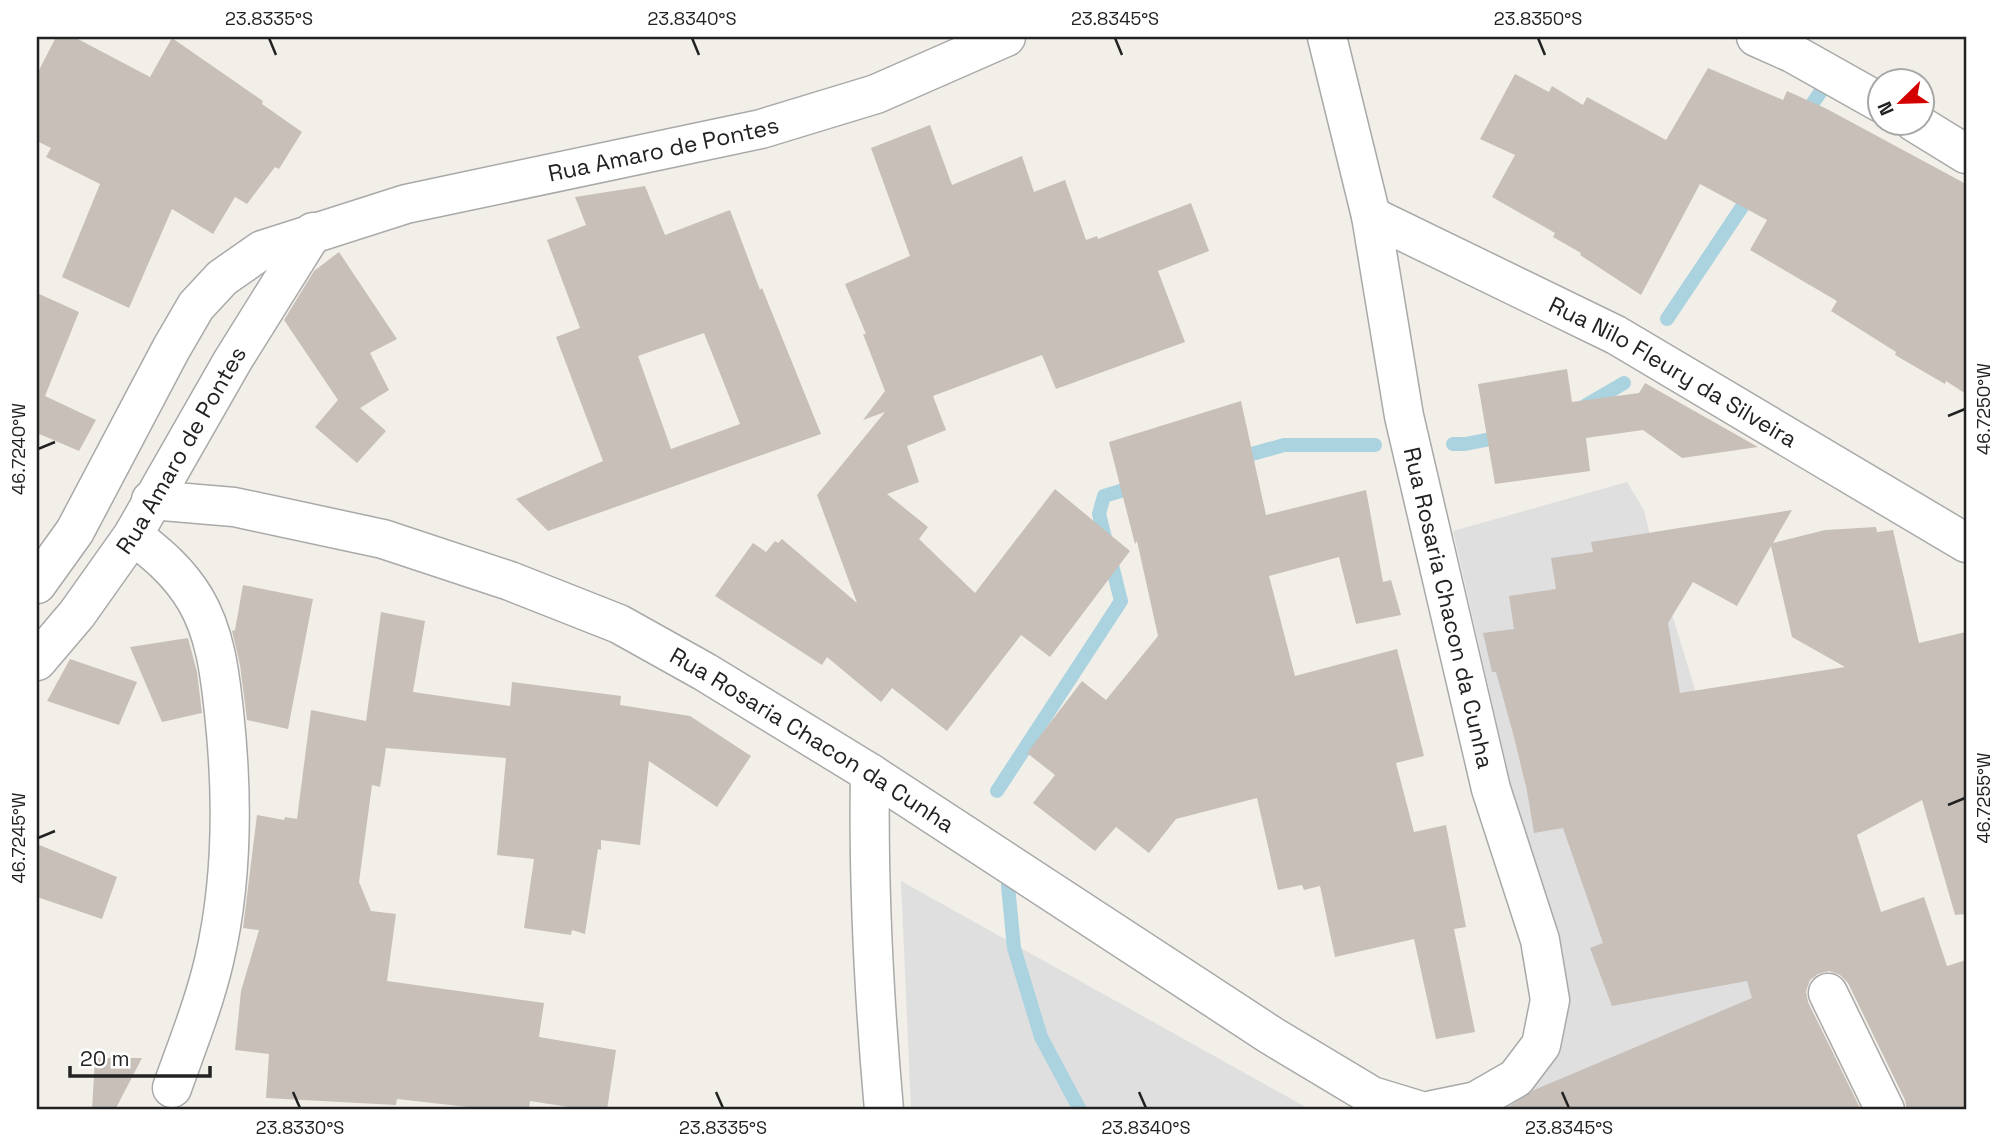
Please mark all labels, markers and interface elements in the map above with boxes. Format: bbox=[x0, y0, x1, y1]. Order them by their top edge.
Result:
text: 23.8335°S bbox=[225, 7, 313, 30]
text: 23.8340°S bbox=[648, 7, 736, 30]
text: 23.8345°S bbox=[1071, 7, 1159, 30]
text: 23.8350°S bbox=[1494, 7, 1582, 30]
north arrow bbox=[1867, 66, 1937, 136]
text: N bbox=[1872, 98, 1900, 119]
street label: Rua Amaro de Pontes bbox=[545, 109, 782, 189]
street label: Rua Nilo Fleury da Silveira bbox=[1544, 290, 1803, 454]
street label: Rua Amaro de Pontes bbox=[109, 341, 253, 560]
text: 46.7250°W bbox=[1972, 363, 1995, 455]
text: 46.7240°W bbox=[7, 403, 30, 495]
street label: Rua Rosaria Chacon da Cunha bbox=[1397, 444, 1501, 772]
street label: Rua Rosaria Chacon da Cunha bbox=[665, 640, 960, 839]
text: 46.7255°W bbox=[1972, 752, 1995, 844]
text: 46.7245°W bbox=[7, 792, 30, 884]
scale bar bbox=[70, 1035, 210, 1079]
text: 20 m bbox=[80, 1045, 130, 1072]
text: 23.8330°S bbox=[256, 1116, 344, 1139]
text: 23.8335°S bbox=[679, 1116, 767, 1139]
text: 23.8340°S bbox=[1102, 1116, 1190, 1139]
text: 23.8345°S bbox=[1525, 1116, 1613, 1139]

